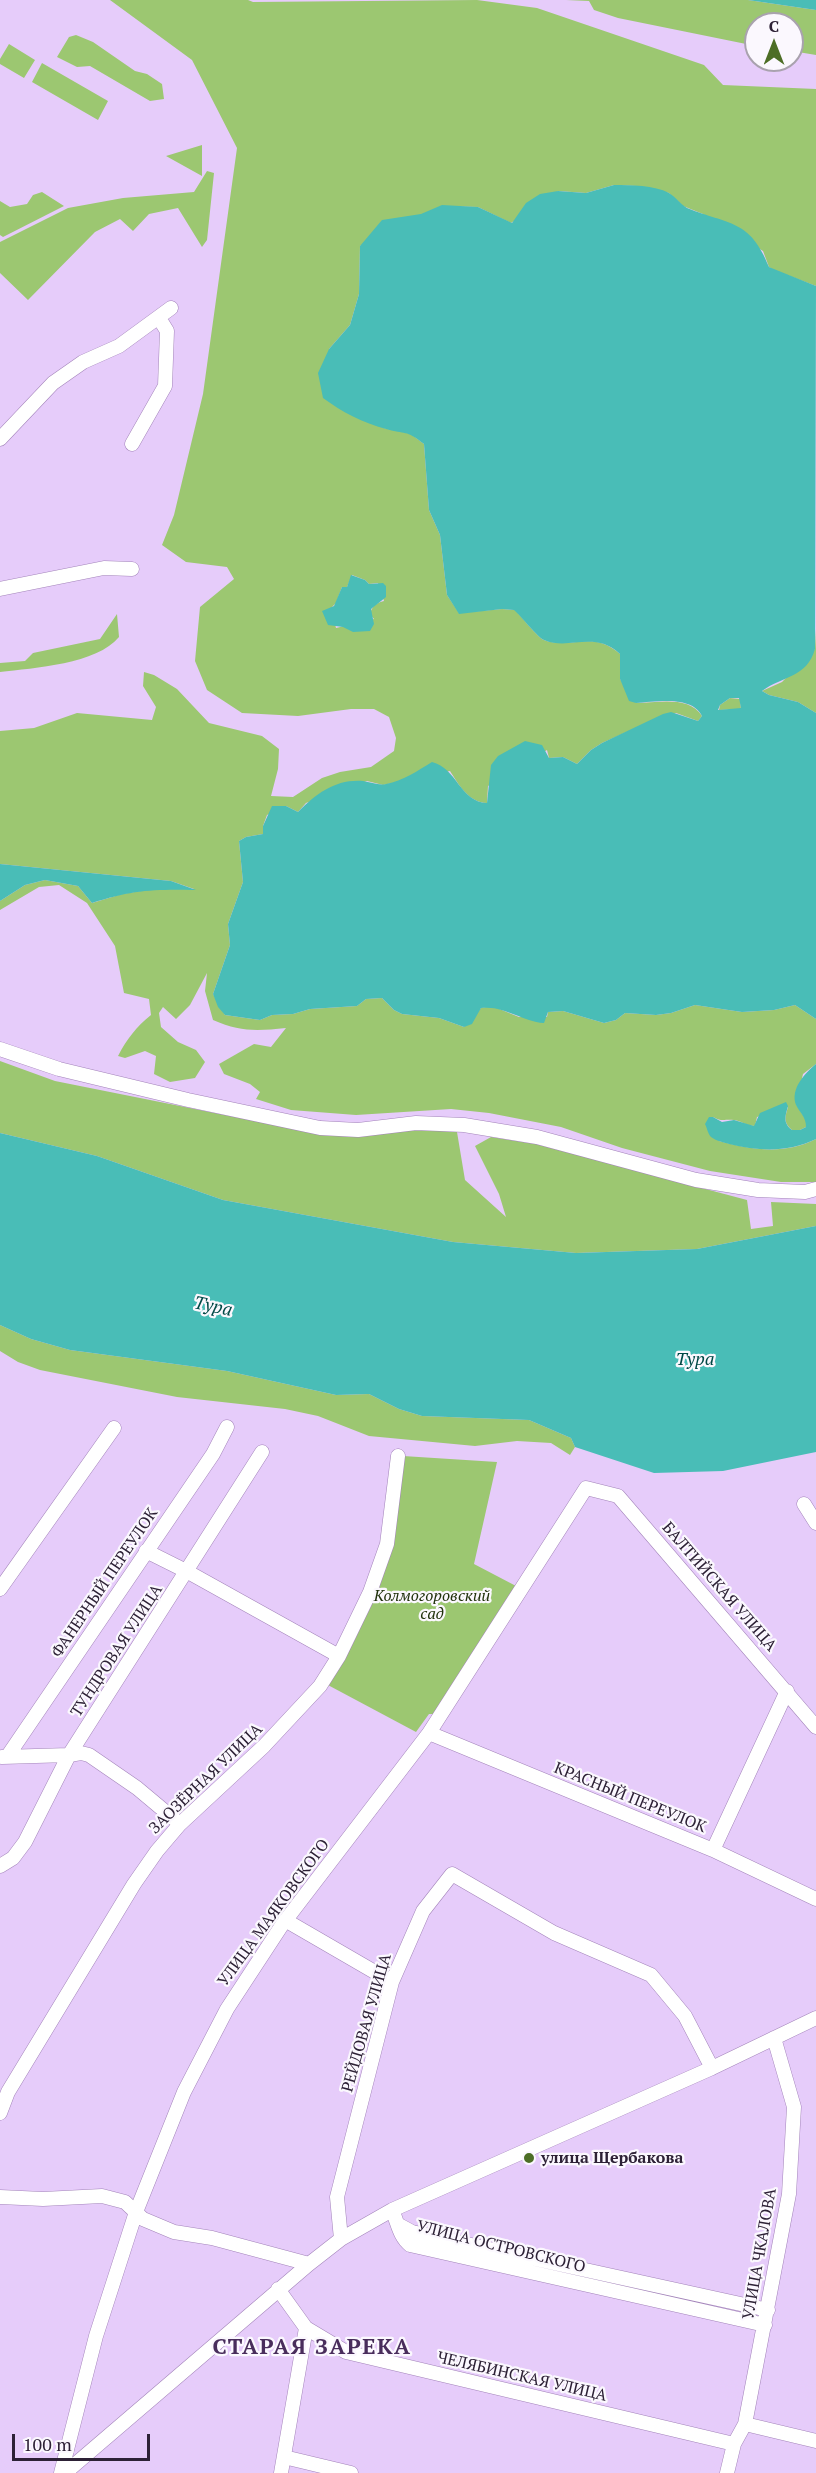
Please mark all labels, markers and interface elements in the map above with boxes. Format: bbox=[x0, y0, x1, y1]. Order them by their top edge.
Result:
north arrow bbox=[744, 12, 804, 72]
text: С bbox=[769, 15, 779, 37]
water label: Тура bbox=[192, 1292, 234, 1322]
water label: Тура bbox=[676, 1349, 714, 1371]
street label: ФАНЕРНЫЙ ПЕРЕУЛОК bbox=[48, 1505, 162, 1661]
street label: БАЛТИЙСКАЯ УЛИЦА bbox=[658, 1519, 780, 1655]
street label: ТУНДРОВАЯ УЛИЦА bbox=[67, 1581, 167, 1721]
park label: Колмогоровский сад bbox=[374, 1586, 490, 1624]
street label: ЗАОЗЁРНАЯ УЛИЦА bbox=[145, 1720, 267, 1838]
street label: КРАСНЫЙ ПЕРЕУЛОК bbox=[551, 1759, 709, 1837]
street label: УЛИЦА МАЯКОВСКОГО bbox=[214, 1836, 334, 1990]
street label: РЕЙДОВАЯ УЛИЦА bbox=[338, 1952, 396, 2094]
place label: улица Щербакова bbox=[541, 2148, 683, 2168]
marker: улица Щербакова bbox=[522, 2151, 536, 2165]
street label: УЛИЦА ЧКАЛОВА bbox=[739, 2187, 781, 2321]
street label: УЛИЦА ОСТРОВСКОГО bbox=[415, 2217, 587, 2277]
district label: СТАРАЯ ЗАРЕКА bbox=[213, 2335, 411, 2361]
street label: ЧЕЛЯБИНСКАЯ УЛИЦА bbox=[435, 2348, 609, 2406]
scale bar bbox=[15, 2422, 153, 2460]
text: 100 m bbox=[23, 2432, 72, 2456]

